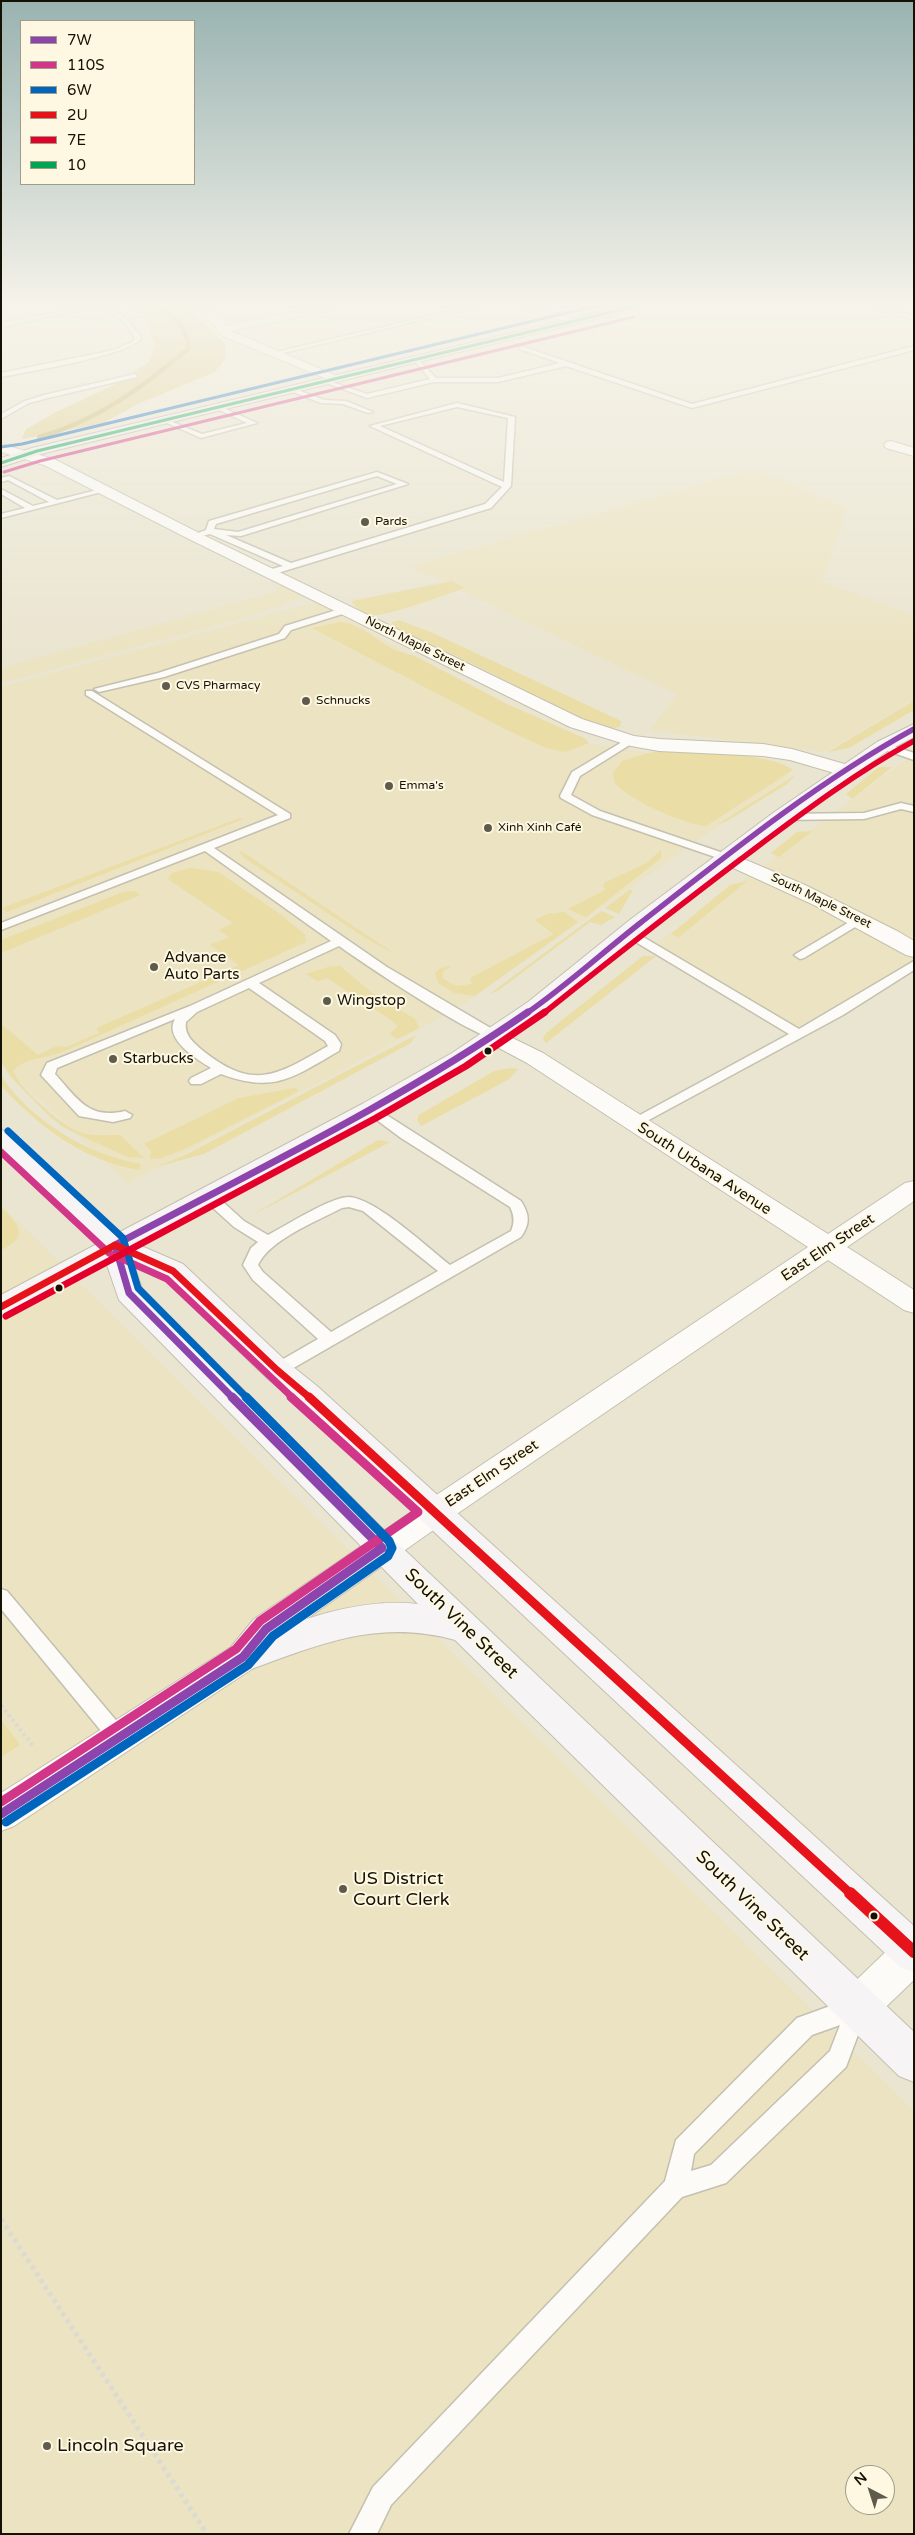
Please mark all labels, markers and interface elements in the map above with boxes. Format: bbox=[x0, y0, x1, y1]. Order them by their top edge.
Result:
legend bbox=[20, 20, 195, 185]
text: 7W bbox=[67, 31, 92, 49]
text: 110S bbox=[67, 56, 105, 74]
text: 6W bbox=[67, 81, 92, 99]
text: 2U bbox=[67, 106, 88, 124]
text: 7E bbox=[67, 131, 86, 149]
text: 10 bbox=[67, 156, 86, 174]
place label: Pards bbox=[375, 515, 407, 529]
marker: Pards bbox=[359, 516, 371, 528]
street label: North Maple Street bbox=[363, 614, 467, 674]
place label: CVS Pharmacy bbox=[176, 679, 260, 693]
marker: CVS Pharmacy bbox=[160, 680, 172, 692]
place label: Schnucks bbox=[316, 694, 370, 708]
marker: Schnucks bbox=[300, 695, 312, 707]
place label: Emma's bbox=[399, 779, 444, 793]
marker: Emma's bbox=[383, 780, 395, 792]
place label: Xinh Xinh Café bbox=[498, 821, 582, 835]
marker: Xinh Xinh Café bbox=[482, 822, 494, 834]
street label: South Maple Street bbox=[768, 870, 874, 932]
place label: Advance Auto Parts bbox=[164, 949, 240, 984]
marker: Advance Auto Parts bbox=[148, 961, 160, 973]
place label: Wingstop bbox=[337, 992, 406, 1010]
marker: Wingstop bbox=[321, 995, 333, 1007]
unlabelled marker bbox=[483, 1046, 493, 1056]
place label: Starbucks bbox=[123, 1050, 194, 1068]
marker: Starbucks bbox=[107, 1053, 119, 1065]
street label: South Urbana Avenue bbox=[634, 1119, 774, 1219]
street label: East Elm Street bbox=[778, 1210, 878, 1286]
unlabelled marker bbox=[54, 1283, 64, 1293]
street label: East Elm Street bbox=[442, 1436, 542, 1512]
street label: South Vine Street bbox=[400, 1564, 522, 1684]
street label: South Vine Street bbox=[691, 1846, 813, 1966]
place label: US District Court Clerk bbox=[353, 1868, 449, 1910]
marker: US District Court Clerk bbox=[337, 1883, 349, 1895]
unlabelled marker bbox=[869, 1911, 879, 1921]
place label: Lincoln Square bbox=[57, 2435, 184, 2457]
marker: Lincoln Square bbox=[41, 2440, 53, 2452]
north arrow bbox=[845, 2465, 895, 2515]
text: N bbox=[851, 2469, 870, 2489]

